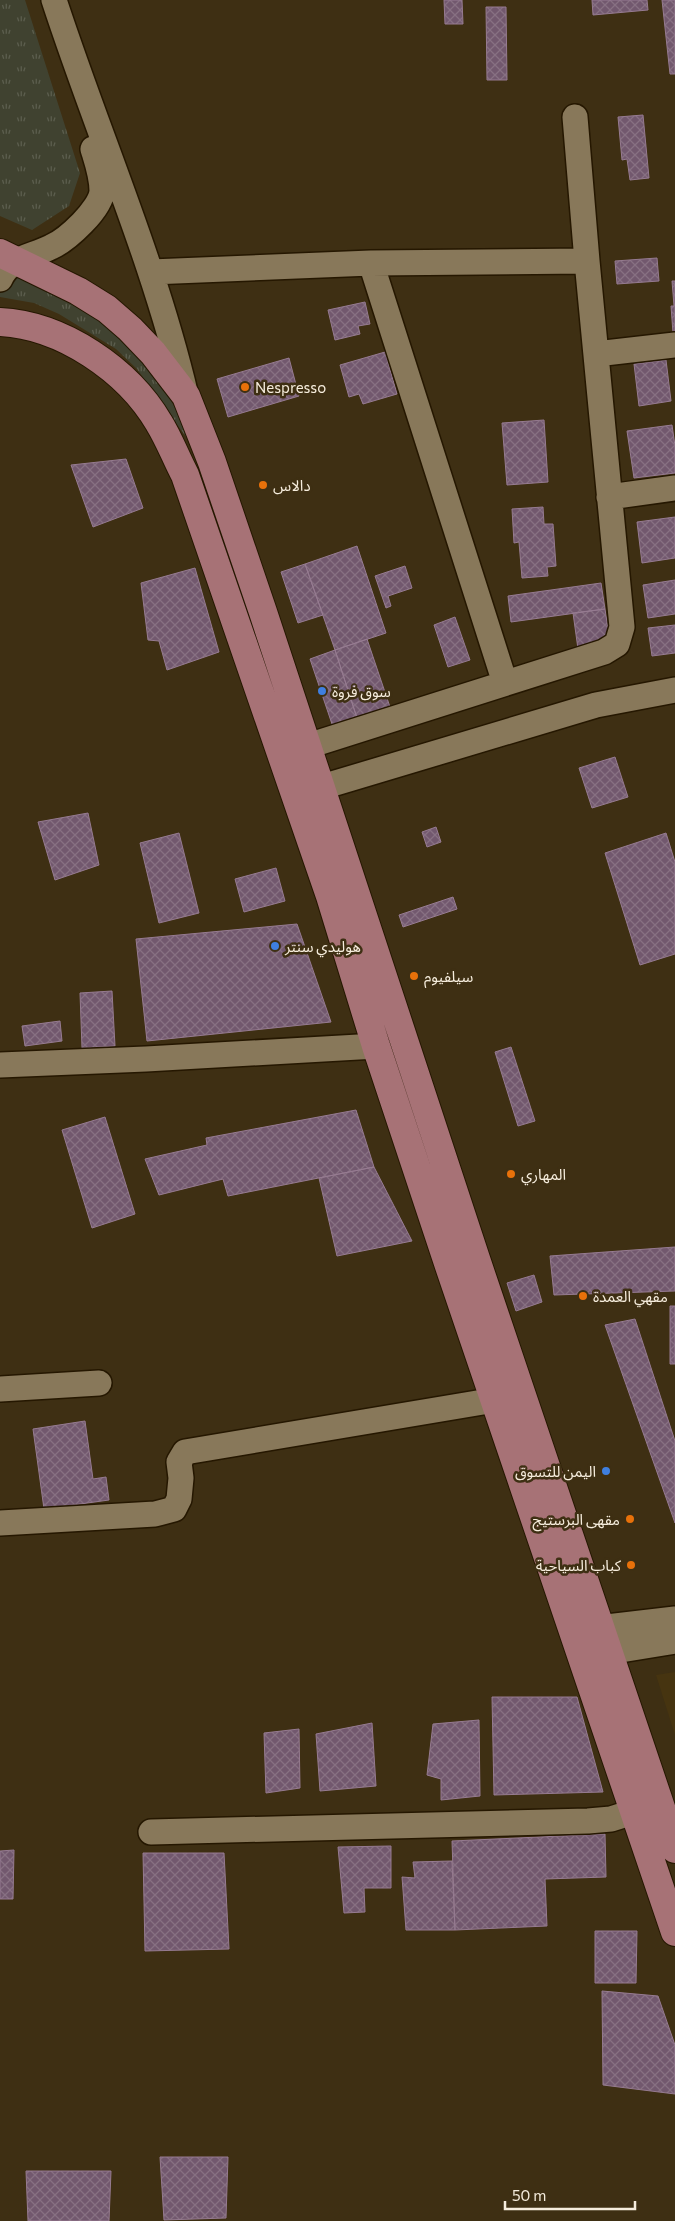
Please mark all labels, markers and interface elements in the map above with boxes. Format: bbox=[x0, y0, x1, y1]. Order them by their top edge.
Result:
place label: Nespresso bbox=[255, 378, 326, 396]
marker: Nespresso bbox=[239, 381, 251, 393]
place label: دالاس bbox=[273, 476, 311, 495]
marker: دالاس bbox=[257, 479, 269, 491]
place label: سوق فروة bbox=[332, 682, 391, 701]
marker: سوق فروة bbox=[316, 685, 328, 697]
place label: هوليدي سنتر bbox=[284, 937, 361, 958]
marker: هوليدي سنتر bbox=[269, 940, 281, 952]
place label: سيلفيوم bbox=[424, 967, 473, 988]
marker: سيلفيوم bbox=[408, 970, 420, 982]
place label: المهاري bbox=[521, 1165, 566, 1186]
marker: المهاري bbox=[505, 1168, 517, 1180]
place label: مقهي العمدة bbox=[593, 1287, 668, 1308]
marker: مقهي العمدة bbox=[577, 1290, 589, 1302]
place label: اليمن للتسوق bbox=[515, 1462, 596, 1481]
marker: اليمن للتسوق bbox=[600, 1465, 612, 1477]
place label: مقهى البرستيج bbox=[532, 1510, 620, 1532]
marker: مقهى البرستيج bbox=[624, 1513, 636, 1525]
place label: كباب السياحية bbox=[536, 1556, 622, 1574]
marker: كباب السياحية bbox=[625, 1559, 637, 1571]
scale bar bbox=[505, 2178, 635, 2210]
text: 50 m bbox=[512, 2186, 546, 2204]

